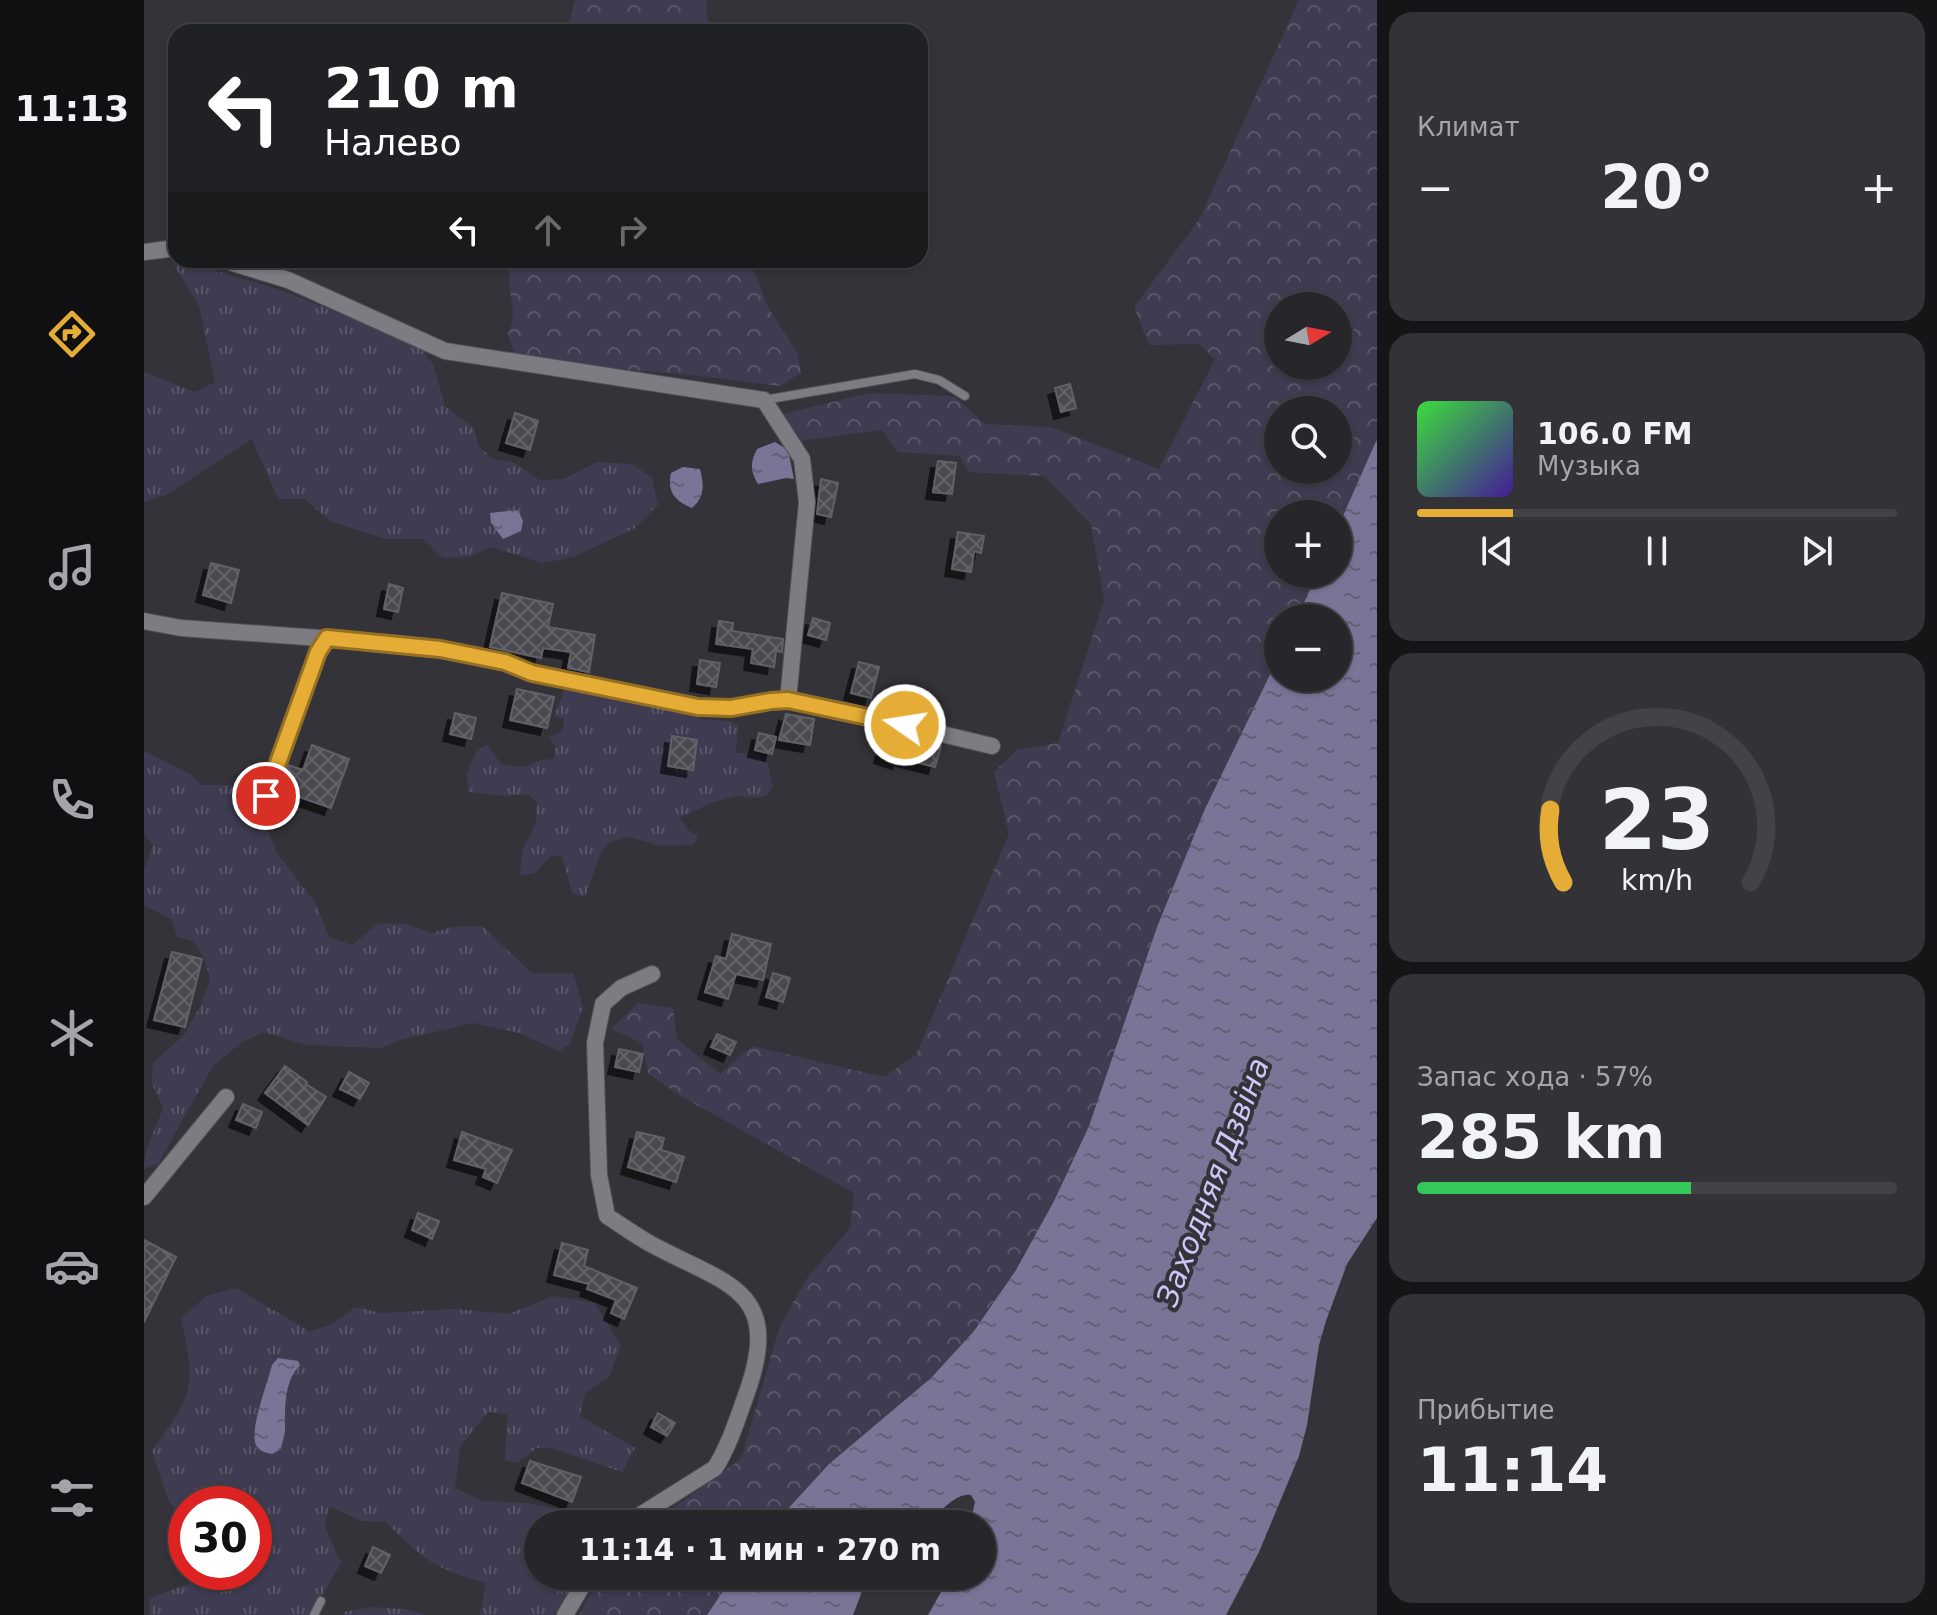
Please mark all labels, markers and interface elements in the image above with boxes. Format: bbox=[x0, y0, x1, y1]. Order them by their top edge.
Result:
text: 210 m bbox=[324, 55, 519, 120]
icon: left bbox=[192, 56, 296, 160]
text: 11:13 bbox=[15, 88, 129, 129]
text: Климат bbox=[1417, 112, 1520, 142]
text: Налево bbox=[324, 122, 462, 163]
text: 20° bbox=[1600, 152, 1714, 222]
text: − bbox=[1417, 162, 1454, 213]
text: + bbox=[1860, 162, 1897, 213]
icon: left bbox=[442, 208, 486, 252]
icon: ahead bbox=[526, 208, 570, 252]
icon: right bbox=[610, 208, 654, 252]
north arrow bbox=[1264, 292, 1352, 380]
map controls bbox=[1264, 292, 1352, 692]
icon: directions bbox=[44, 306, 100, 362]
button: search bbox=[1264, 396, 1352, 484]
text: 106.0 FM bbox=[1537, 416, 1693, 451]
text: Музыка bbox=[1537, 451, 1641, 481]
button: + bbox=[1264, 500, 1352, 588]
icon: previous bbox=[1475, 529, 1519, 573]
icon: pause bbox=[1635, 529, 1679, 573]
icon: next bbox=[1795, 529, 1839, 573]
icon: music bbox=[44, 539, 100, 595]
button: − bbox=[1264, 604, 1352, 692]
position arrow bbox=[863, 683, 947, 767]
pin bbox=[232, 762, 300, 830]
icon: phone bbox=[44, 772, 100, 828]
text: 23 bbox=[1599, 772, 1715, 869]
icon: arrive bbox=[244, 774, 288, 818]
text: km/h bbox=[1621, 864, 1693, 898]
icon: climate bbox=[44, 1005, 100, 1061]
water label: Заходняя Дзвіна bbox=[1149, 1053, 1276, 1311]
text: Запас хода · 57% bbox=[1417, 1062, 1653, 1092]
text: 285 km bbox=[1417, 1102, 1666, 1172]
icon: car bbox=[44, 1238, 100, 1294]
text: Прибытие bbox=[1417, 1395, 1555, 1425]
text: 11:14 bbox=[1417, 1435, 1608, 1505]
icon: filters bbox=[44, 1470, 100, 1526]
speed limit sign: 30 bbox=[168, 1486, 272, 1590]
text: 11:14 · 1 мин · 270 m bbox=[579, 1532, 941, 1567]

